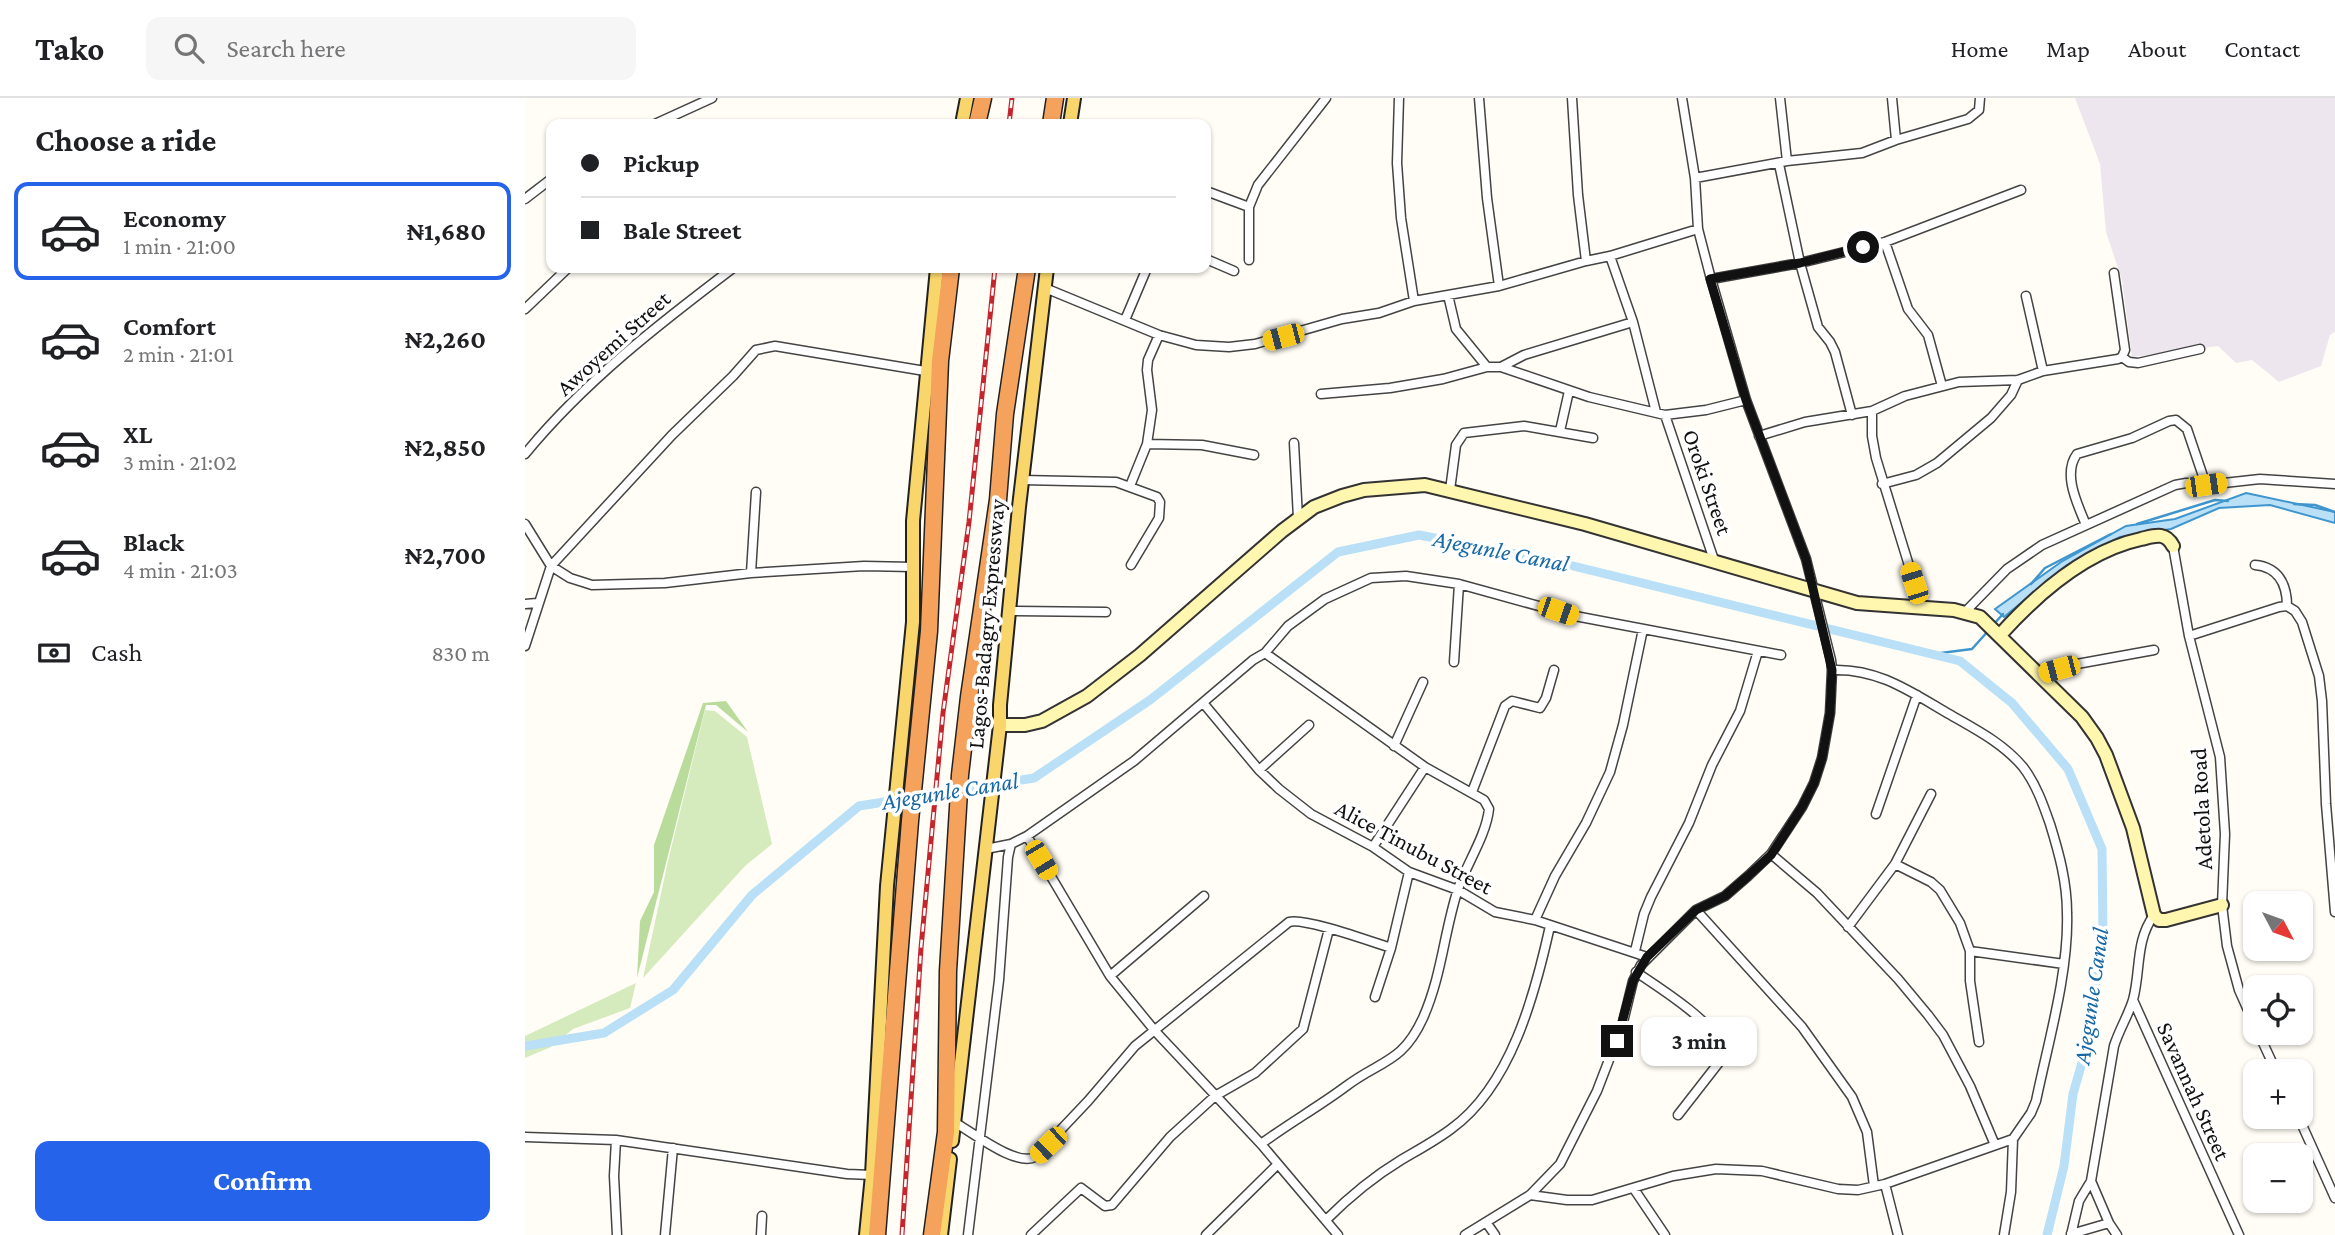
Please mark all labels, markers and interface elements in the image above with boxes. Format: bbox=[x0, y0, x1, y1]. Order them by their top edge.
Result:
search box bbox=[146, 17, 636, 80]
icon: search bbox=[170, 29, 208, 67]
text: Tako bbox=[35, 30, 104, 67]
text: Search here bbox=[226, 34, 346, 63]
text: Home bbox=[1951, 35, 2008, 62]
text: Map bbox=[2046, 35, 2090, 62]
text: About bbox=[2128, 35, 2186, 62]
text: Contact bbox=[2224, 35, 2300, 62]
text: Choose a ride bbox=[35, 122, 216, 158]
text: Pickup bbox=[623, 149, 700, 178]
icon: car bbox=[39, 200, 102, 263]
text: Economy bbox=[123, 204, 226, 233]
text: Bale Street bbox=[623, 216, 741, 245]
text: ₦1,680 bbox=[406, 217, 486, 246]
route start bbox=[1847, 231, 1879, 263]
text: 1 min · 21:00 bbox=[123, 233, 236, 259]
street label: Awoyemi Street bbox=[551, 285, 675, 401]
icon: car bbox=[39, 308, 102, 371]
text: Comfort bbox=[123, 312, 216, 341]
car bbox=[1260, 321, 1307, 353]
text: ₦2,260 bbox=[405, 325, 486, 354]
text: 2 min · 21:01 bbox=[123, 341, 234, 367]
icon: car bbox=[39, 416, 102, 479]
text: XL bbox=[123, 420, 152, 449]
street label: Oroki Street bbox=[1678, 426, 1738, 538]
text: ₦2,850 bbox=[404, 433, 486, 462]
text: 3 min · 21:02 bbox=[123, 449, 237, 475]
car bbox=[2184, 472, 2229, 498]
street label: Lagos-Badagry Expressway bbox=[962, 498, 1010, 750]
icon: car bbox=[39, 524, 102, 587]
water label: Ajegunle Canal bbox=[1430, 524, 1572, 578]
text: Black bbox=[123, 528, 184, 557]
text: ₦2,700 bbox=[405, 541, 486, 570]
text: 4 min · 21:03 bbox=[123, 557, 238, 583]
car bbox=[1898, 560, 1931, 606]
car bbox=[1535, 594, 1582, 628]
icon: cash bbox=[35, 634, 73, 672]
text: Cash bbox=[91, 638, 142, 667]
text: 830 m bbox=[431, 640, 490, 666]
car bbox=[2036, 653, 2083, 685]
street label: Adetola Road bbox=[2185, 748, 2217, 870]
water label: Ajegunle Canal bbox=[879, 766, 1021, 816]
street label: Alice Tinubu Street bbox=[1331, 795, 1497, 900]
car bbox=[1022, 837, 1061, 883]
north arrow bbox=[2243, 891, 2313, 961]
map controls bbox=[2243, 891, 2313, 1213]
water label: Ajegunle Canal bbox=[2067, 925, 2115, 1067]
button: locate bbox=[2243, 975, 2313, 1045]
callout: 3 min bbox=[1641, 1016, 1757, 1066]
street label: Savannah Street bbox=[2152, 1018, 2236, 1164]
route end bbox=[1601, 1025, 1633, 1057]
text: 3 min bbox=[1671, 1028, 1727, 1054]
button: + bbox=[2243, 1059, 2313, 1129]
car bbox=[1026, 1123, 1071, 1167]
button: Confirm bbox=[35, 1141, 490, 1221]
button: − bbox=[2243, 1143, 2313, 1213]

